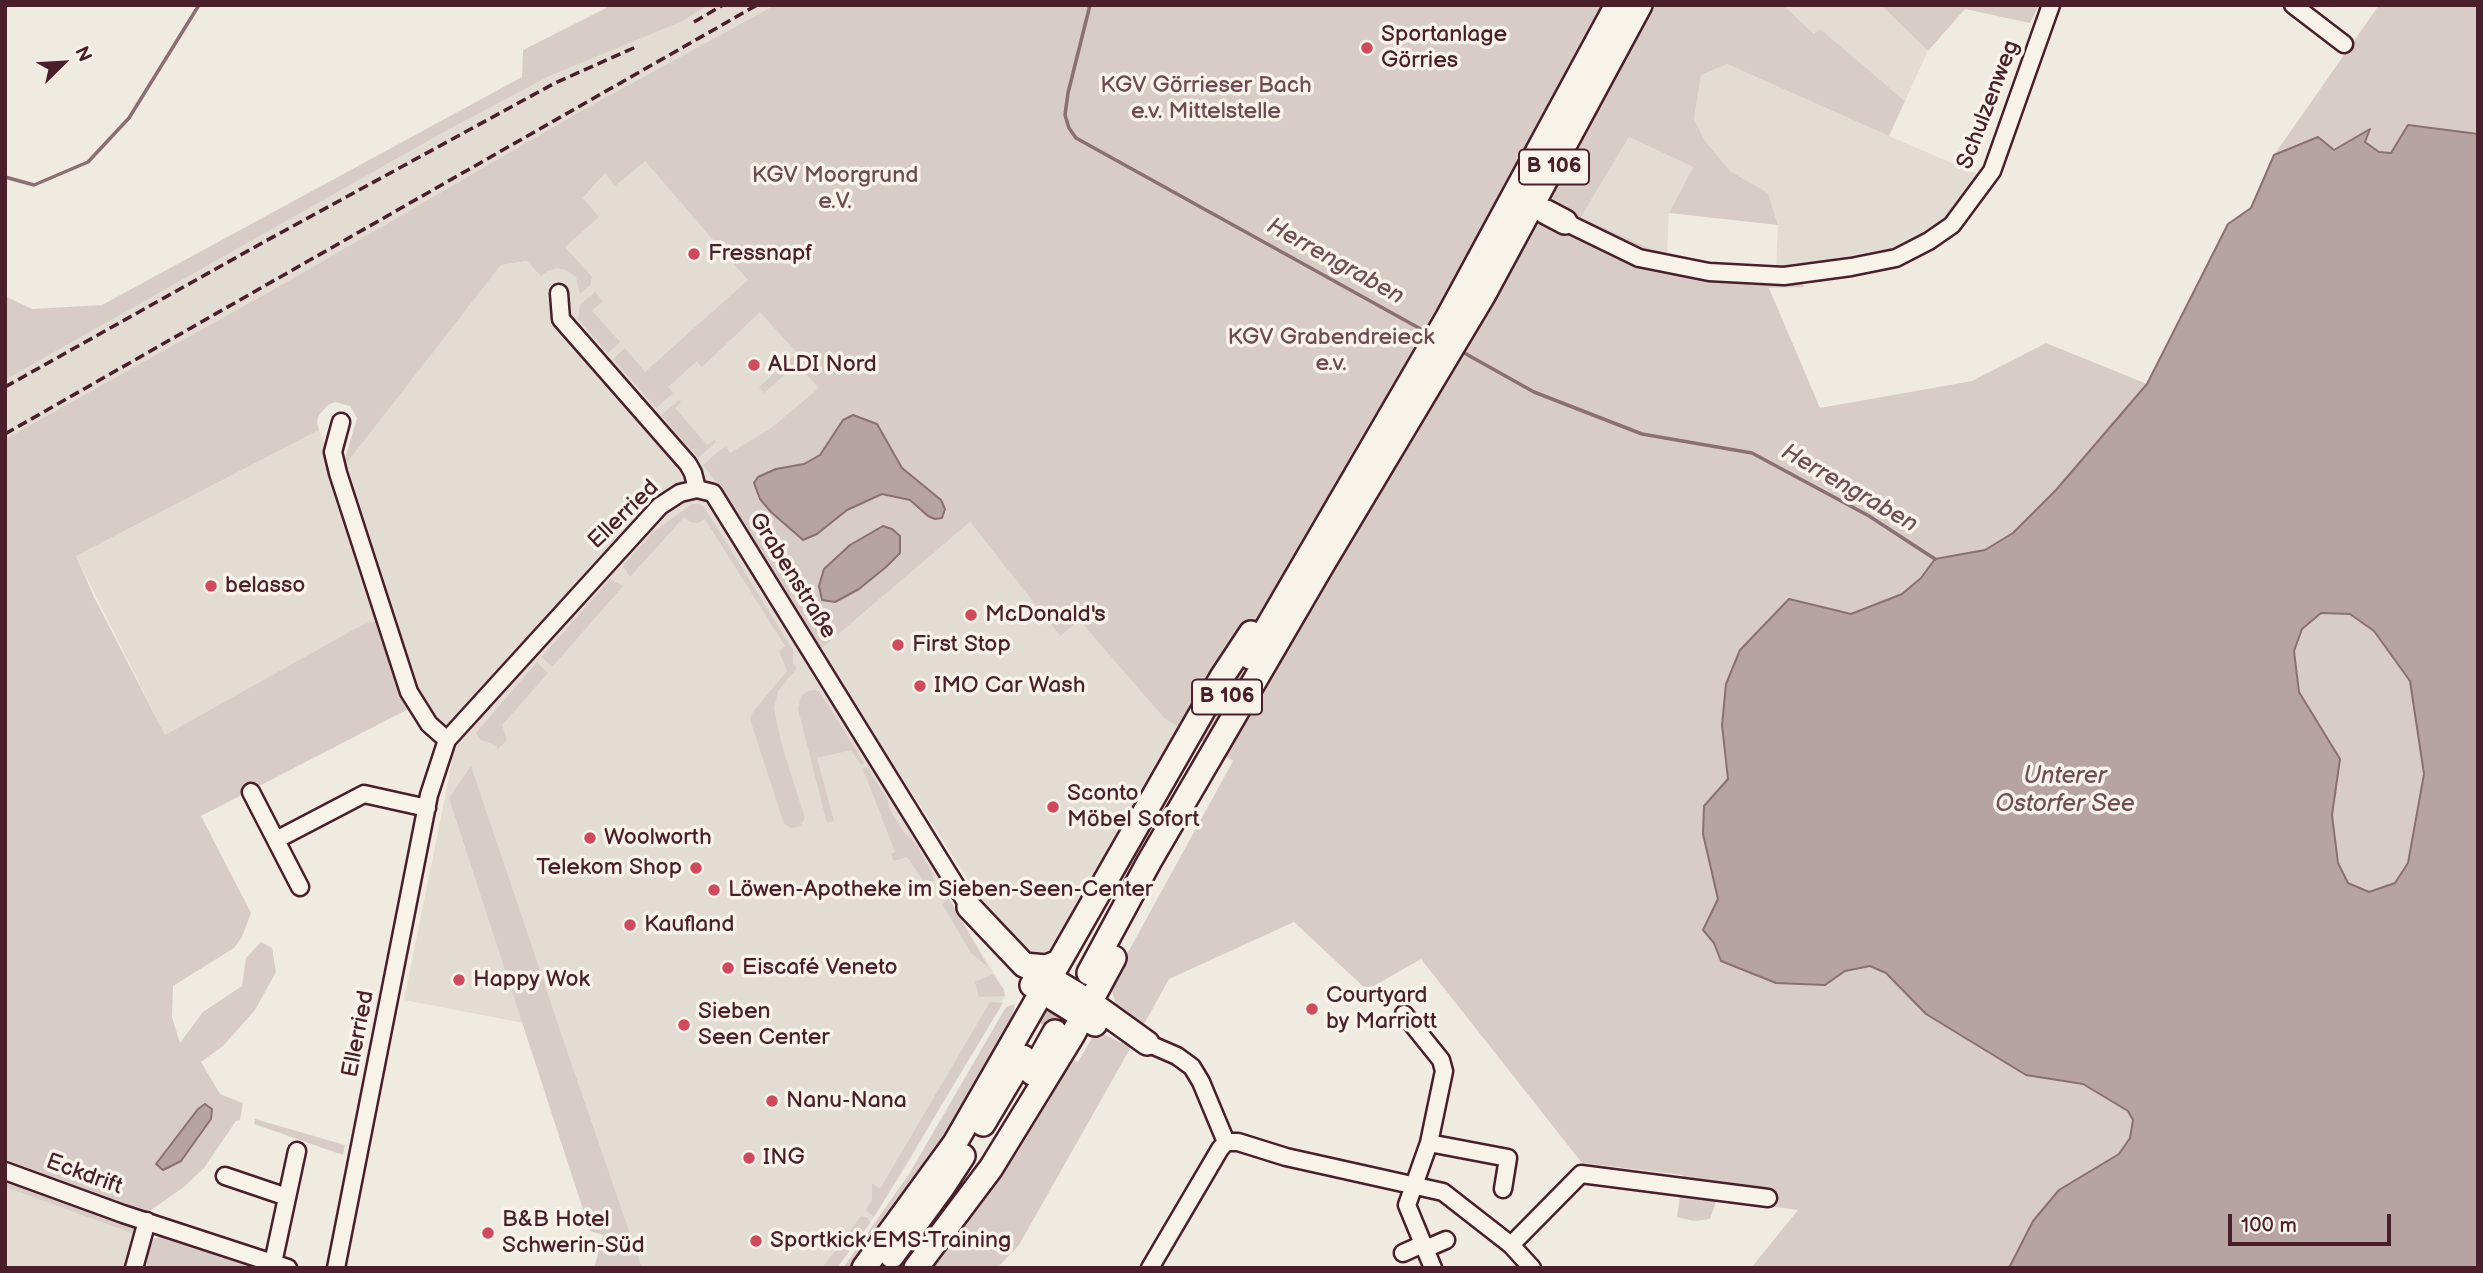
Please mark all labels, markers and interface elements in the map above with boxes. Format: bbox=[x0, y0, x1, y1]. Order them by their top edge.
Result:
place label: Sportanlage Görries bbox=[1381, 21, 1507, 75]
north arrow bbox=[28, 28, 98, 98]
street label: Schulzenweg bbox=[1952, 37, 2026, 173]
marker: Sportanlage Görries bbox=[1359, 40, 1375, 56]
text: N bbox=[69, 43, 96, 65]
park label: KGV Görrieser Bach e.v. Mittelstelle bbox=[1100, 72, 1312, 126]
road number: B 106 bbox=[1519, 150, 1589, 184]
park label: KGV Moorgrund e.V. bbox=[752, 162, 918, 216]
water label: Herrengraben bbox=[1261, 212, 1409, 312]
place label: Fressnapf bbox=[708, 240, 812, 268]
marker: Fressnapf bbox=[686, 246, 702, 262]
park label: KGV Grabendreieck e.v. bbox=[1227, 324, 1435, 378]
place label: ALDI Nord bbox=[768, 351, 877, 379]
marker: ALDI Nord bbox=[746, 357, 762, 373]
water label: Herrengraben bbox=[1776, 438, 1922, 540]
street label: Ellerried bbox=[583, 475, 665, 555]
street label: Grabenstraße bbox=[742, 508, 842, 644]
place label: belasso bbox=[225, 572, 305, 600]
marker: belasso bbox=[203, 578, 219, 594]
place label: McDonald's bbox=[985, 601, 1106, 629]
marker: McDonald's bbox=[963, 607, 979, 623]
place label: First Stop bbox=[912, 631, 1011, 659]
marker: First Stop bbox=[890, 637, 906, 653]
place label: IMO Car Wash bbox=[934, 672, 1085, 700]
marker: IMO Car Wash bbox=[912, 678, 928, 694]
road number: B 106 bbox=[1192, 680, 1262, 714]
water label: Unterer Ostorfer See bbox=[1995, 763, 2135, 819]
place label: Sconto Möbel Sofort bbox=[1067, 780, 1200, 834]
marker: Sconto Möbel Sofort bbox=[1045, 799, 1061, 815]
place label: Woolworth bbox=[604, 824, 712, 852]
marker: Woolworth bbox=[582, 830, 598, 846]
place label: Telekom Shop bbox=[536, 854, 682, 882]
marker: Telekom Shop bbox=[688, 860, 704, 876]
place label: Löwen-Apotheke im Sieben-Seen-Center bbox=[728, 876, 1153, 904]
marker: Löwen-Apotheke im Sieben-Seen-Center bbox=[706, 882, 722, 898]
place label: Kaufland bbox=[644, 911, 734, 939]
marker: Kaufland bbox=[622, 917, 638, 933]
place label: Eiscafé Veneto bbox=[742, 954, 898, 982]
marker: Eiscafé Veneto bbox=[720, 960, 736, 976]
place label: Happy Wok bbox=[473, 966, 590, 994]
marker: Happy Wok bbox=[451, 972, 467, 988]
place label: Courtyard by Marriott bbox=[1326, 982, 1437, 1036]
street label: Ellerried bbox=[337, 988, 381, 1080]
place label: Sieben Seen Center bbox=[698, 998, 830, 1052]
marker: Courtyard by Marriott bbox=[1304, 1001, 1320, 1017]
marker: Sieben Seen Center bbox=[676, 1017, 692, 1033]
place label: Nanu-Nana bbox=[786, 1087, 907, 1115]
marker: Nanu-Nana bbox=[764, 1093, 780, 1109]
place label: ING bbox=[763, 1144, 805, 1172]
street label: Eckdrift bbox=[42, 1148, 126, 1202]
marker: ING bbox=[741, 1150, 757, 1166]
scale bar bbox=[2231, 1200, 2394, 1244]
place label: B&B Hotel Schwerin-Süd bbox=[502, 1206, 645, 1260]
text: 100 m bbox=[2241, 1213, 2297, 1238]
marker: B&B Hotel Schwerin-Süd bbox=[480, 1225, 496, 1241]
place label: Sportkick EMS-Training bbox=[770, 1227, 1011, 1255]
marker: Sportkick EMS-Training bbox=[748, 1233, 764, 1249]

